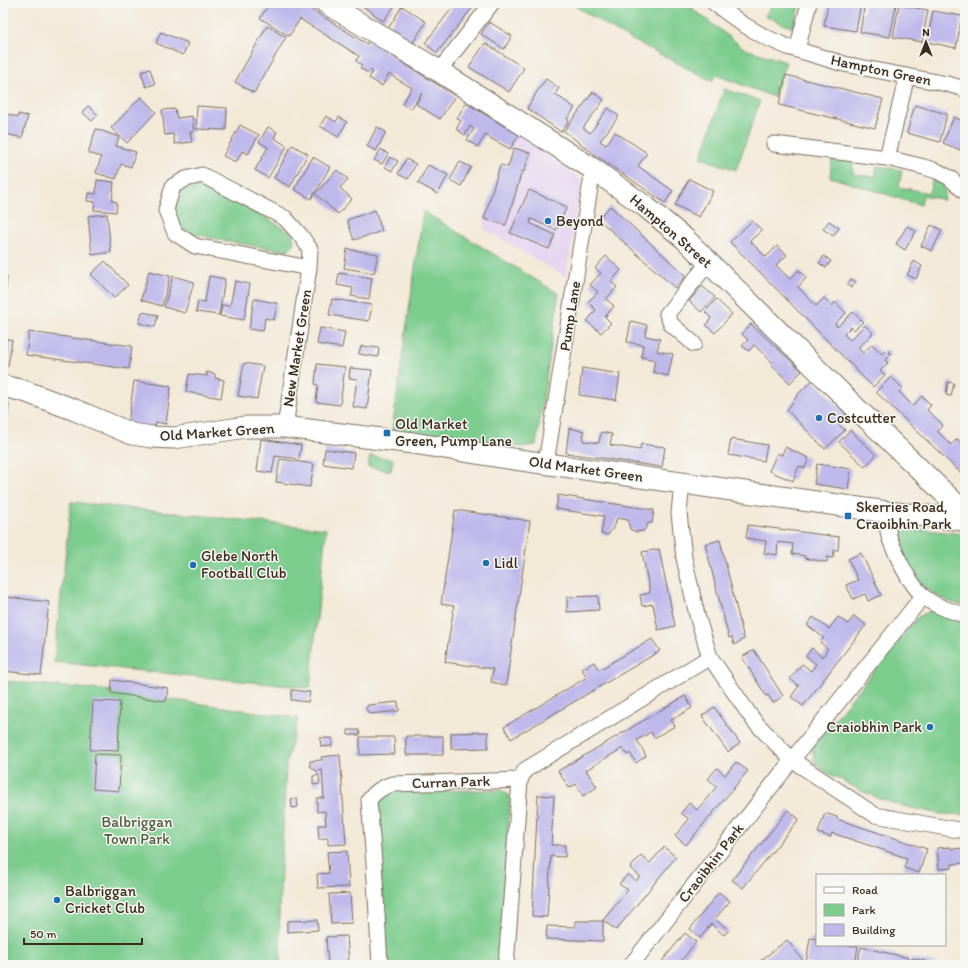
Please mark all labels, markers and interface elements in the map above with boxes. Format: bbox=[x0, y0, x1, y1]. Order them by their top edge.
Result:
north arrow bbox=[906, 22, 946, 62]
text: N bbox=[922, 26, 930, 39]
street label: Hampton Green bbox=[829, 51, 933, 90]
street label: Hampton Street bbox=[626, 190, 716, 272]
place label: Beyond bbox=[556, 212, 604, 230]
marker: Beyond bbox=[543, 216, 553, 226]
street label: Pump Lane bbox=[556, 280, 584, 352]
street label: New Market Green bbox=[279, 287, 315, 408]
place label: Costcutter bbox=[827, 409, 896, 427]
marker: Costcutter bbox=[814, 413, 824, 423]
place label: Old Market Green, Pump Lane bbox=[395, 415, 512, 450]
street label: Old Market Green bbox=[159, 419, 276, 445]
marker: Old Market Green, Pump Lane bbox=[382, 428, 392, 438]
street label: Old Market Green bbox=[528, 452, 645, 486]
place label: Skerries Road, Craoibhin Park bbox=[856, 498, 952, 533]
marker: Skerries Road, Craoibhin Park bbox=[843, 511, 853, 521]
place label: Glebe North Football Club bbox=[201, 547, 287, 582]
place label: Lidl bbox=[494, 554, 519, 572]
marker: Lidl bbox=[481, 558, 491, 568]
marker: Glebe North Football Club bbox=[188, 560, 198, 570]
place label: Craiobhin Park bbox=[826, 718, 922, 736]
marker: Craiobhin Park bbox=[925, 722, 935, 732]
street label: Curran Park bbox=[411, 772, 491, 792]
park label: Balbriggan Town Park bbox=[102, 813, 173, 848]
street label: Craoibhin Park bbox=[674, 820, 748, 906]
legend bbox=[816, 874, 946, 946]
place label: Balbriggan Cricket Club bbox=[65, 882, 145, 917]
text: Road bbox=[852, 883, 878, 897]
marker: Balbriggan Cricket Club bbox=[52, 895, 62, 905]
text: Park bbox=[852, 903, 876, 917]
scale bar bbox=[24, 920, 142, 946]
text: Building bbox=[852, 923, 896, 937]
text: 50 m bbox=[30, 927, 56, 941]

